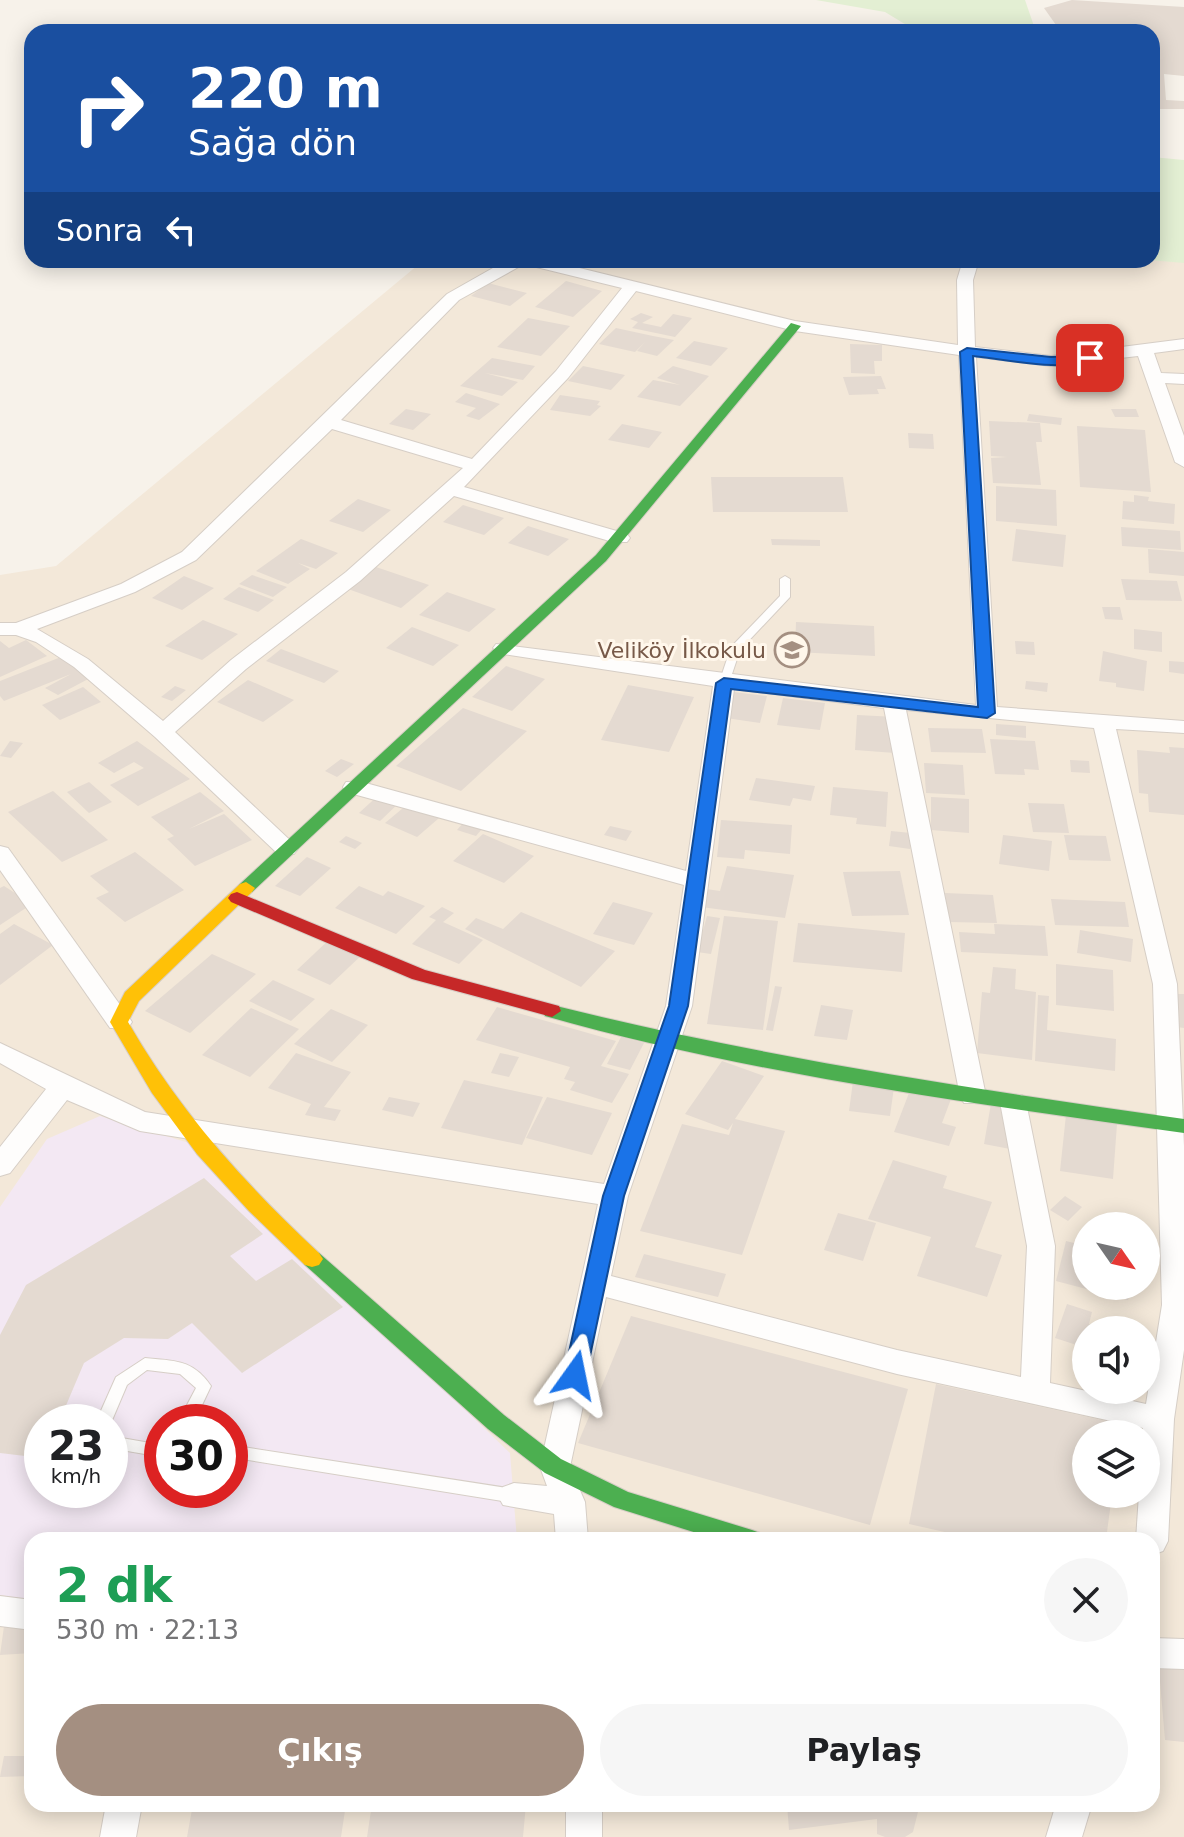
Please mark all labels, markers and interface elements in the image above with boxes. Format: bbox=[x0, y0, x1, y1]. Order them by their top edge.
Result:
text: 220 m bbox=[188, 55, 383, 120]
icon: right bbox=[56, 56, 160, 160]
text: Sağa dön bbox=[188, 122, 357, 163]
icon: left bbox=[159, 208, 203, 252]
text: Sonra bbox=[56, 213, 143, 248]
pin bbox=[1056, 324, 1124, 392]
icon: arrive bbox=[1068, 336, 1112, 380]
school or university icon: Veliköy İlkokulu bbox=[773, 631, 811, 669]
place label: Veliköy İlkokulu bbox=[597, 638, 766, 663]
north arrow bbox=[1072, 1212, 1160, 1300]
map controls bbox=[1072, 1212, 1160, 1508]
button: sound bbox=[1072, 1316, 1160, 1404]
position arrow bbox=[533, 1333, 617, 1417]
speed limit sign: 30 bbox=[144, 1404, 248, 1508]
button: layers bbox=[1072, 1420, 1160, 1508]
text: 23 bbox=[48, 1423, 104, 1469]
text: km/h bbox=[51, 1464, 101, 1488]
text: 2 dk bbox=[56, 1557, 172, 1613]
button: close bbox=[1044, 1558, 1128, 1642]
text: 530 m · 22:13 bbox=[56, 1615, 239, 1645]
button: Çıkış bbox=[56, 1704, 584, 1796]
button: Paylaş bbox=[600, 1704, 1128, 1796]

